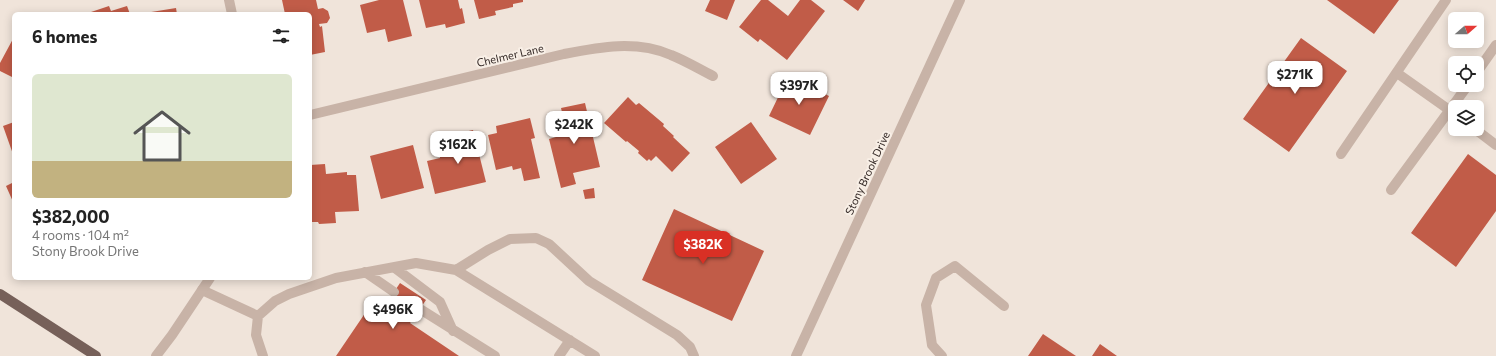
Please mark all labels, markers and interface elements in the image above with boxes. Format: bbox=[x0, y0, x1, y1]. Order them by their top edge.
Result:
north arrow bbox=[1448, 12, 1484, 48]
map controls bbox=[1448, 12, 1484, 136]
icon: filters bbox=[270, 25, 292, 47]
text: 6 homes bbox=[32, 26, 97, 47]
street label: Chelmer Lane bbox=[475, 41, 545, 69]
button: locate bbox=[1448, 56, 1484, 92]
pin: $271K bbox=[1267, 61, 1323, 95]
text: $271K bbox=[1277, 66, 1313, 82]
pin: $397K bbox=[771, 72, 827, 106]
text: $397K bbox=[779, 77, 819, 93]
icon: home bbox=[126, 100, 198, 172]
button: layers bbox=[1448, 100, 1484, 136]
pin: $242K bbox=[546, 111, 602, 145]
text: $242K bbox=[554, 116, 594, 132]
street label: Stony Brook Drive bbox=[842, 129, 892, 217]
pin: $162K bbox=[430, 131, 486, 165]
text: $162K bbox=[439, 136, 477, 152]
text: $382,000 bbox=[32, 206, 110, 227]
text: 4 rooms · 104 m² bbox=[32, 227, 129, 243]
pin: $382K bbox=[675, 231, 731, 265]
text: $382K bbox=[683, 236, 723, 252]
text: Stony Brook Drive bbox=[32, 243, 139, 259]
pin: $496K bbox=[365, 296, 421, 330]
text: $496K bbox=[373, 301, 413, 317]

